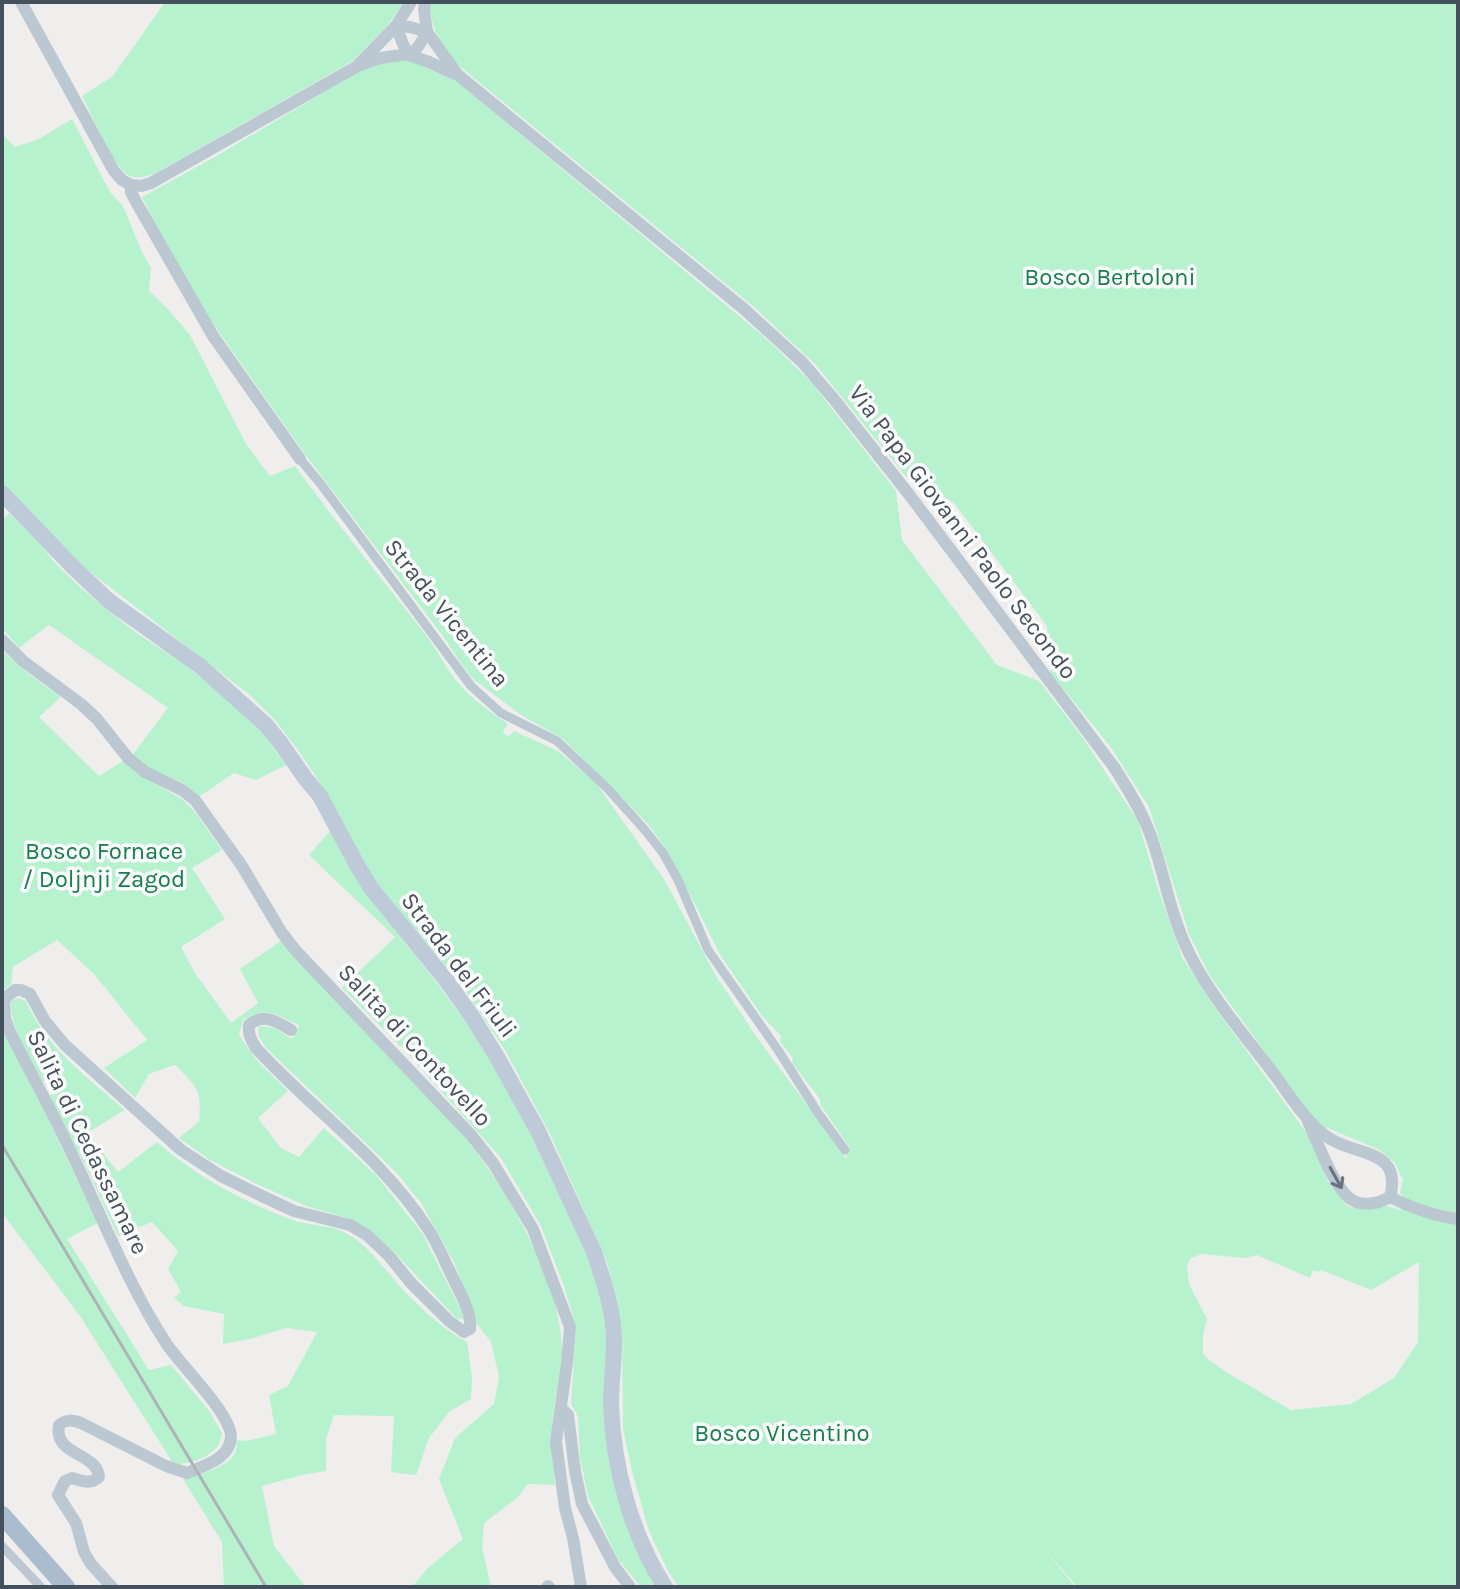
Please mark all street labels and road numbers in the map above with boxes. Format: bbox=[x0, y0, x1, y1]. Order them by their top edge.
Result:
street label: Via Papa Giovanni Paolo Secondo bbox=[843, 379, 1083, 685]
street label: Strada Vicentina bbox=[379, 533, 515, 693]
street label: Strada del Friuli bbox=[395, 887, 523, 1043]
street label: Salita di Contovello bbox=[332, 958, 498, 1132]
street label: Salita di Cedassamare bbox=[21, 1025, 155, 1259]

